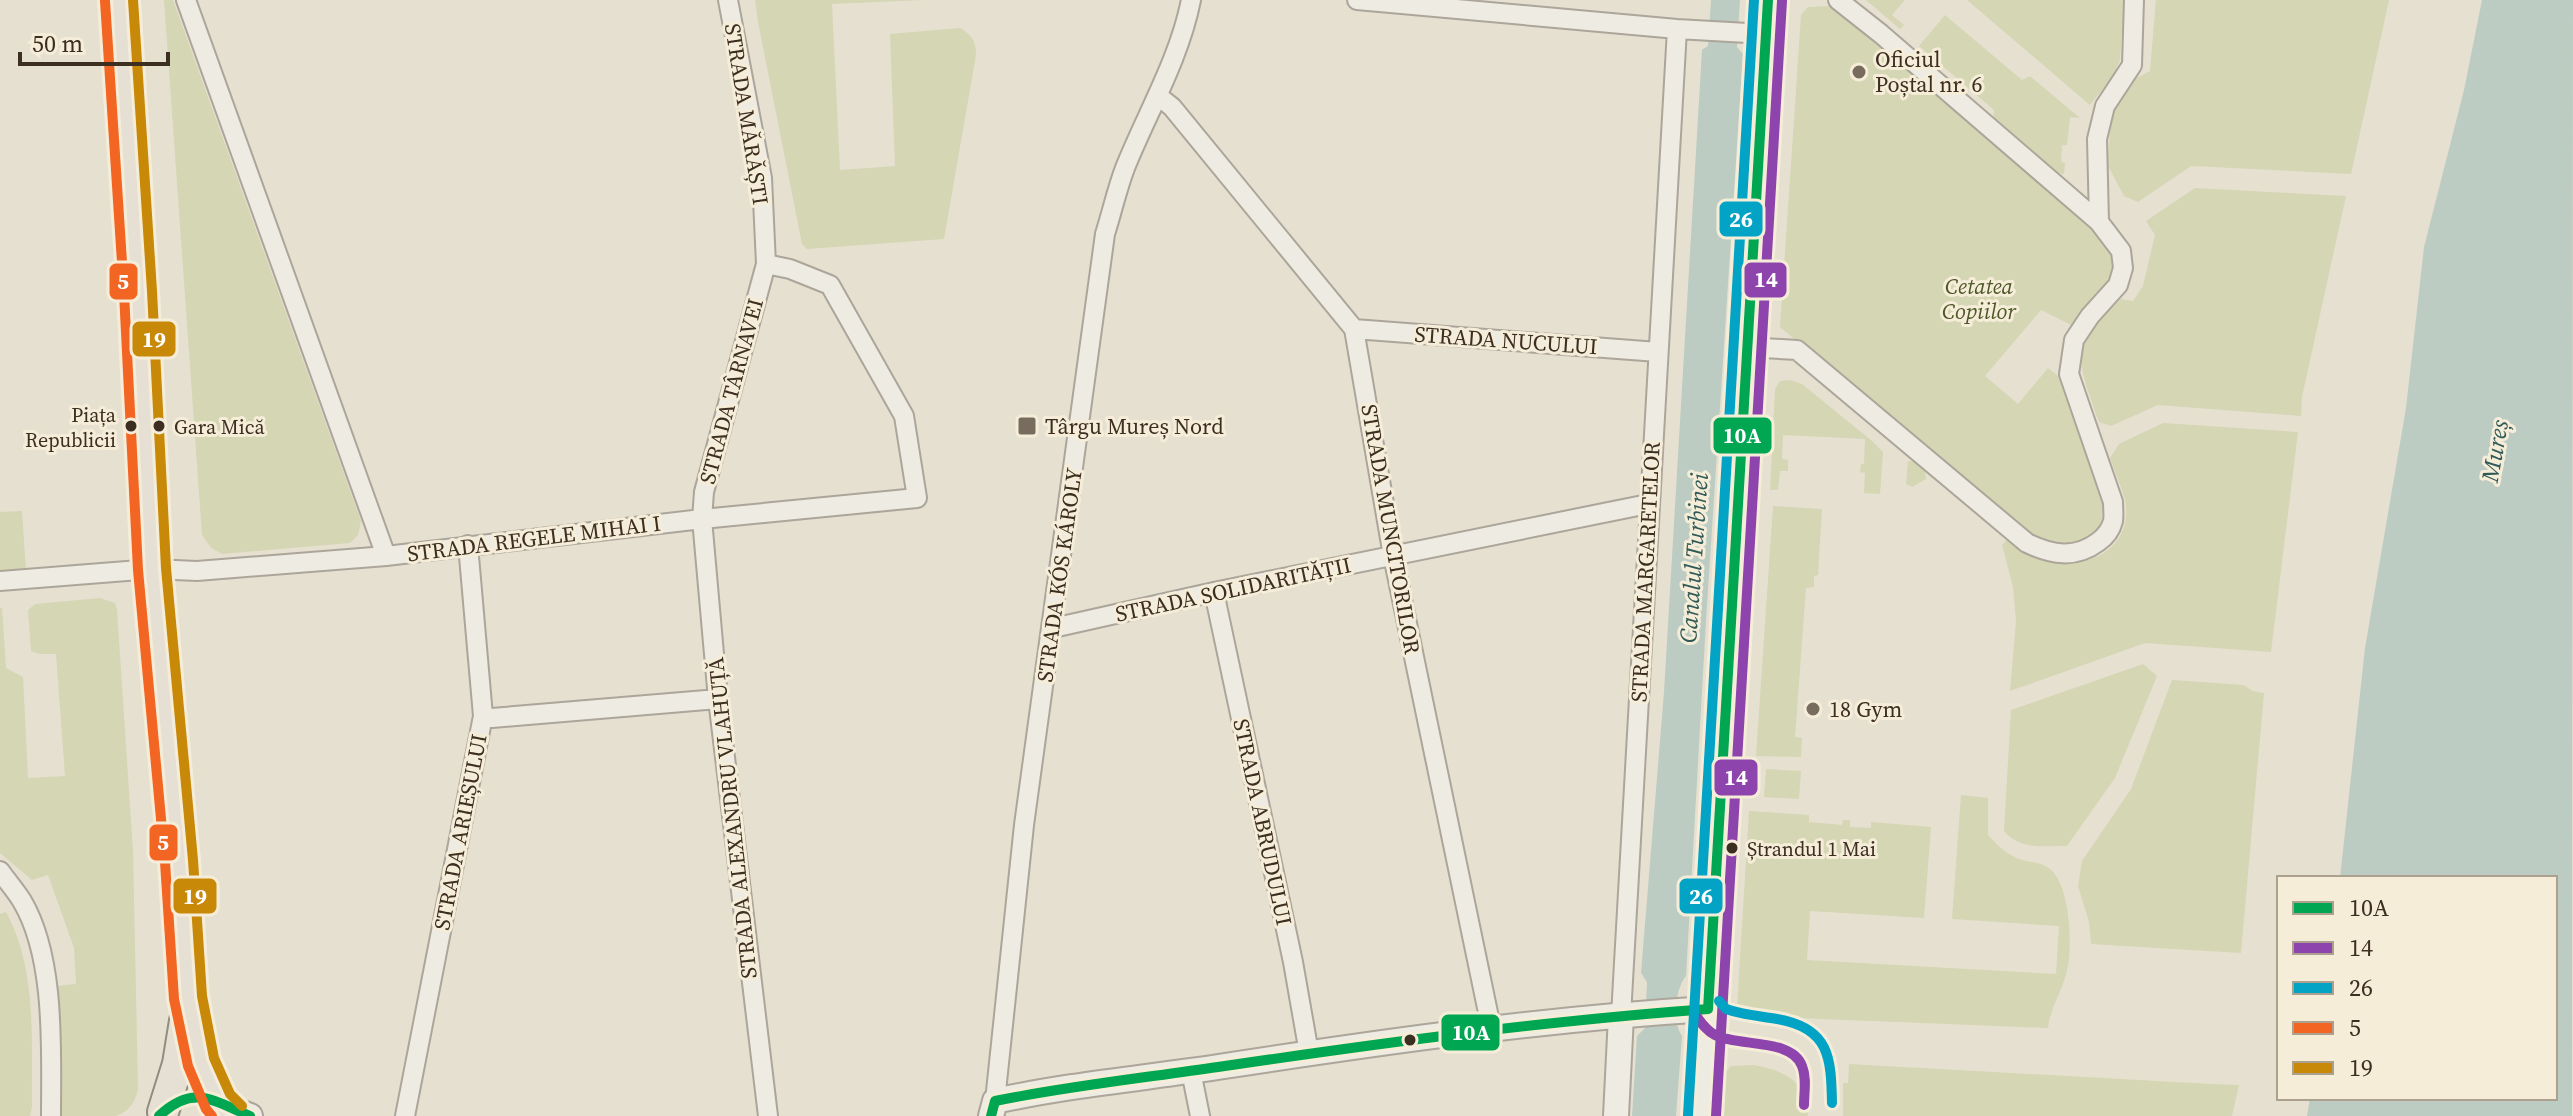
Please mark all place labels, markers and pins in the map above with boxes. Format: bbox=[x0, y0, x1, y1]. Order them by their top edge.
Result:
place label: Oficiul Poștal nr. 6 bbox=[1875, 44, 1983, 99]
marker: Oficiul Poștal nr. 6 bbox=[1850, 63, 1868, 81]
place label: Piața Republicii bbox=[25, 401, 117, 454]
place label: Târgu Mureș Nord bbox=[1045, 411, 1224, 441]
place label: Gara Mică bbox=[174, 413, 266, 441]
marker: Târgu Mureș Nord bbox=[1016, 415, 1038, 437]
marker: Piața Republicii bbox=[123, 418, 139, 434]
marker: Gara Mică bbox=[151, 418, 167, 434]
place label: 18 Gym bbox=[1829, 694, 1902, 724]
marker: 18 Gym bbox=[1804, 700, 1822, 718]
place label: Ștrandul 1 Mai bbox=[1747, 835, 1876, 863]
marker: Ștrandul 1 Mai bbox=[1724, 840, 1740, 856]
unlabelled marker bbox=[1402, 1032, 1418, 1048]

